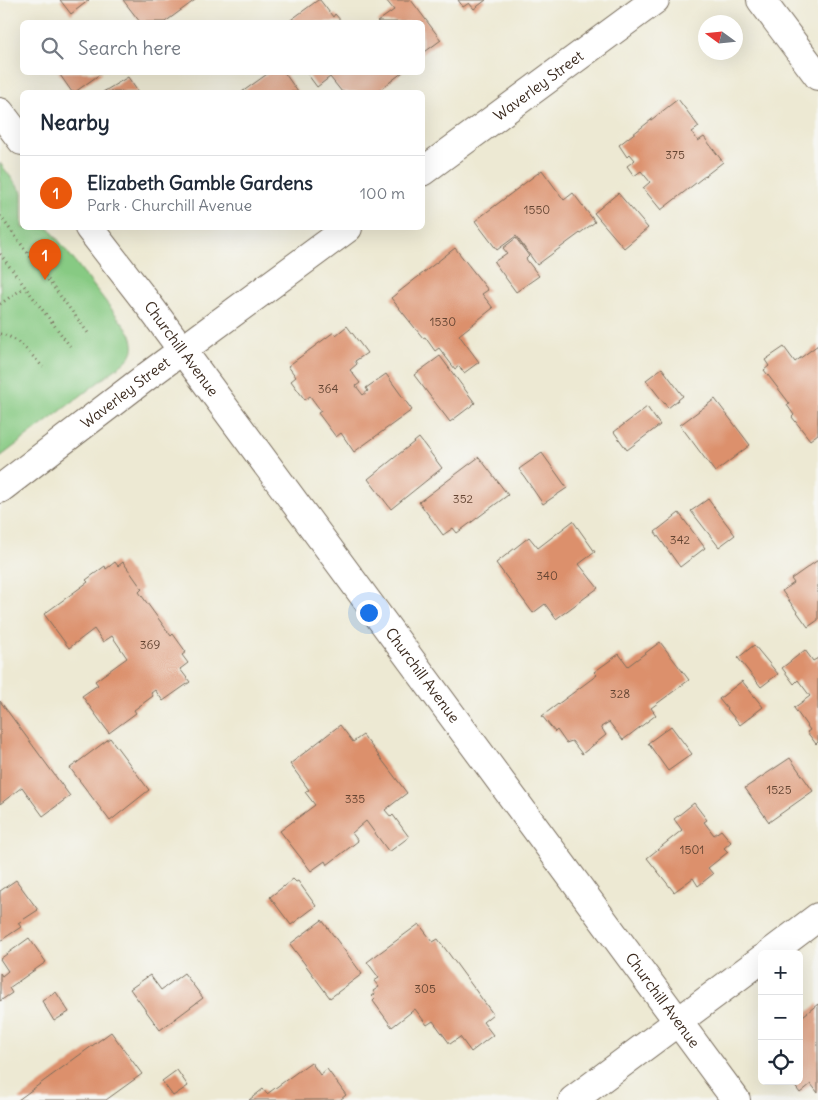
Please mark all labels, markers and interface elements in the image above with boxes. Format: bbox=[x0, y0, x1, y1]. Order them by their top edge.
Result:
north arrow bbox=[698, 15, 743, 60]
search box bbox=[20, 20, 425, 75]
icon: search bbox=[38, 34, 66, 62]
text: Search here bbox=[78, 36, 181, 60]
street label: Waverley Street bbox=[490, 46, 587, 125]
text: Nearby bbox=[40, 109, 110, 136]
house number: 375 bbox=[665, 147, 685, 162]
text: Elizabeth Gamble Gardens bbox=[87, 171, 313, 195]
text: 1 bbox=[53, 183, 59, 203]
text: 100 m bbox=[360, 183, 405, 203]
text: Park · Churchill Avenue bbox=[87, 195, 252, 215]
house number: 1550 bbox=[524, 202, 550, 217]
pin: 1 bbox=[29, 239, 61, 280]
street label: Churchill Avenue bbox=[140, 297, 223, 400]
house number: 1530 bbox=[430, 314, 456, 329]
street label: Waverley Street bbox=[77, 353, 173, 432]
house number: 364 bbox=[318, 381, 338, 396]
house number: 352 bbox=[453, 491, 474, 506]
house number: 342 bbox=[670, 532, 691, 547]
house number: 340 bbox=[536, 568, 558, 583]
your location bbox=[356, 600, 382, 626]
street label: Churchill Avenue bbox=[381, 624, 464, 726]
house number: 369 bbox=[140, 637, 160, 652]
house number: 328 bbox=[610, 686, 630, 701]
house number: 1525 bbox=[766, 782, 792, 797]
house number: 335 bbox=[345, 791, 365, 806]
house number: 1501 bbox=[680, 842, 704, 857]
street label: Churchill Avenue bbox=[621, 949, 704, 1051]
map controls bbox=[758, 950, 803, 1085]
button: + bbox=[758, 950, 803, 995]
house number: 305 bbox=[414, 981, 436, 996]
button: − bbox=[758, 995, 803, 1040]
button: locate bbox=[758, 1040, 803, 1085]

